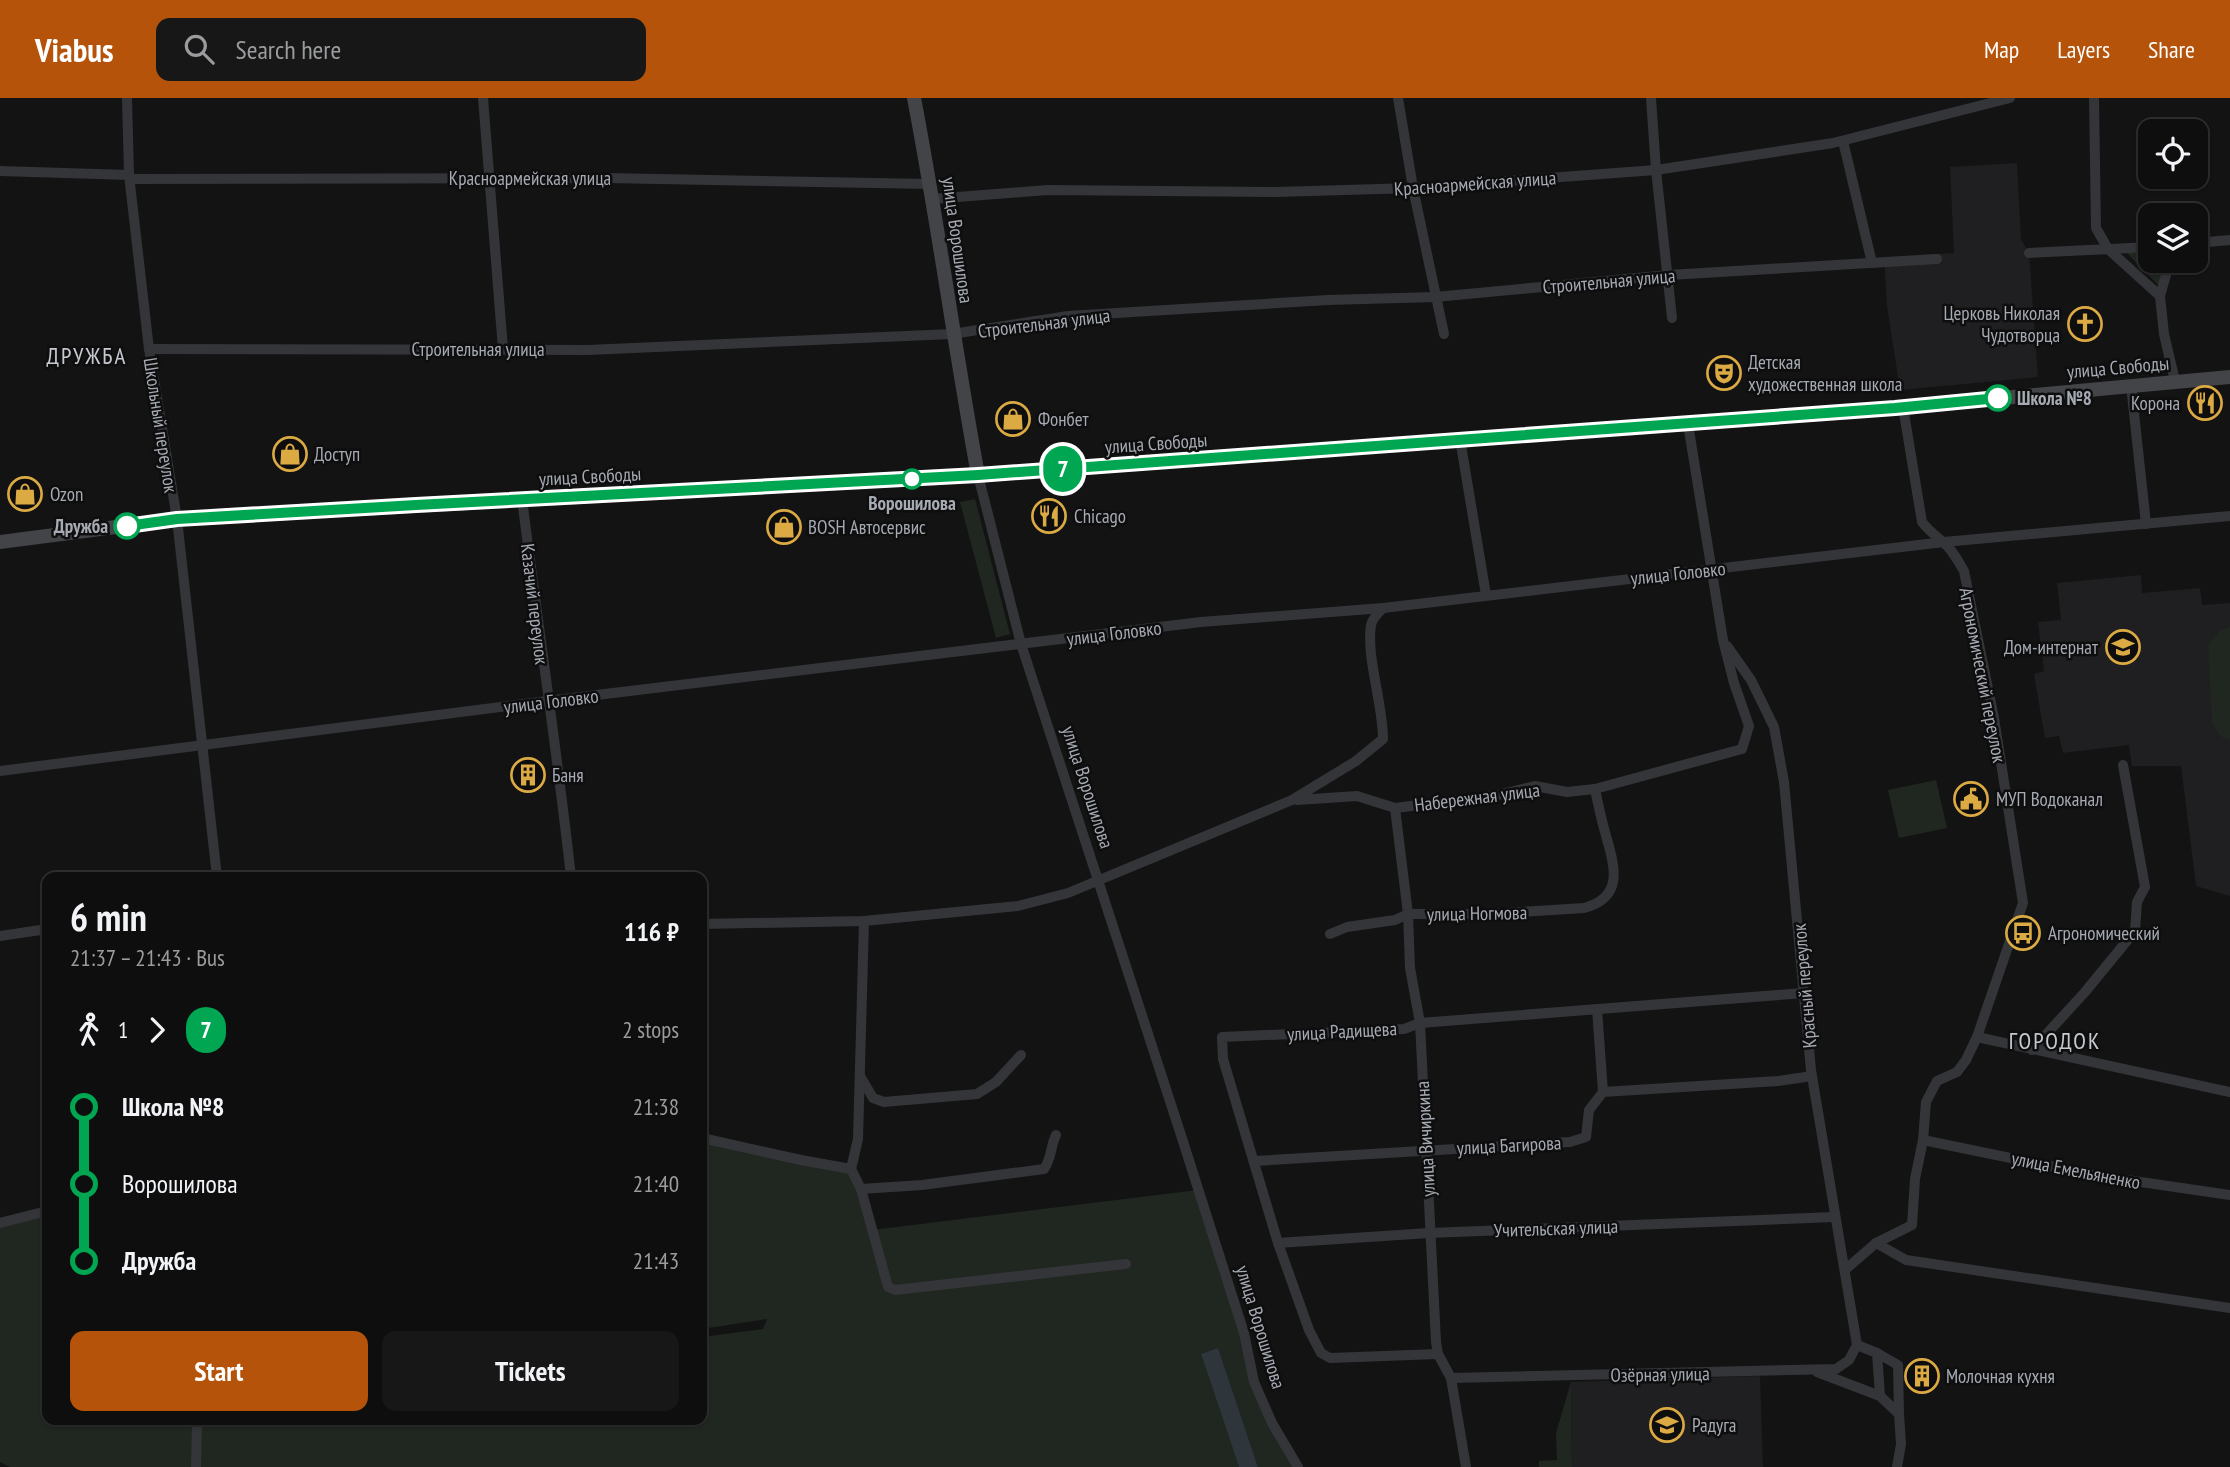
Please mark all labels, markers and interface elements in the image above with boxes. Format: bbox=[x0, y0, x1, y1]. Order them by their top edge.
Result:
search box bbox=[156, 18, 646, 81]
text: Viabus bbox=[35, 28, 114, 71]
icon: search bbox=[180, 30, 218, 68]
text: Search here bbox=[236, 33, 341, 66]
text: Map bbox=[1984, 34, 2019, 65]
text: Layers bbox=[2057, 34, 2110, 65]
text: Share bbox=[2148, 34, 2195, 65]
map controls bbox=[2138, 119, 2208, 273]
button: locate bbox=[2138, 119, 2208, 189]
street label: Красноармейская улица bbox=[1393, 165, 1557, 201]
street label: Красноармейская улица bbox=[449, 166, 611, 190]
street label: улица Ворошилова bbox=[937, 175, 979, 305]
button: layers bbox=[2138, 203, 2208, 273]
street label: Строительная улица bbox=[1542, 263, 1676, 299]
place label: Церковь Николая Чудотворца bbox=[1943, 301, 2060, 347]
street label: Строительная улица bbox=[977, 303, 1111, 343]
church icon: Церковь Николая Чудотворца bbox=[2066, 305, 2104, 343]
street label: Строительная улица bbox=[411, 337, 545, 361]
district label: ДРУЖБА bbox=[47, 341, 127, 370]
place label: Детская художественная школа bbox=[1748, 350, 1902, 396]
street label: улица Свободы bbox=[2066, 351, 2170, 383]
theatre icon: Детская художественная школа bbox=[1705, 354, 1743, 392]
street label: Школьный переулок bbox=[138, 356, 184, 495]
restaurant icon: Корона bbox=[2186, 384, 2224, 422]
marker: Школа №8 bbox=[1985, 385, 2011, 411]
place label: Школа №8 bbox=[2017, 386, 2092, 410]
place label: Корона bbox=[2131, 391, 2180, 415]
shop icon: Фонбет bbox=[994, 400, 1032, 438]
place label: Фонбет bbox=[1038, 407, 1090, 431]
street label: улица Свободы bbox=[1104, 427, 1208, 459]
shop icon: Доступ bbox=[271, 435, 309, 473]
place label: Доступ bbox=[314, 442, 360, 466]
line badge: 7 bbox=[1040, 446, 1086, 492]
text: 7 bbox=[1057, 453, 1069, 484]
street label: улица Свободы bbox=[538, 461, 642, 491]
marker: Ворошилова bbox=[902, 469, 922, 489]
shop icon: Ozon bbox=[6, 475, 44, 513]
place label: Ozon bbox=[50, 482, 83, 506]
place label: Ворошилова bbox=[868, 491, 956, 515]
restaurant icon: Chicago bbox=[1030, 497, 1068, 535]
place label: Chicago bbox=[1074, 504, 1126, 528]
shop icon: BOSH Автосервис bbox=[765, 508, 803, 546]
marker: Дружба bbox=[114, 513, 140, 539]
place label: Дружба bbox=[54, 514, 108, 538]
place label: BOSH Автосервис bbox=[808, 515, 926, 539]
street label: Казачий переулок bbox=[516, 542, 554, 666]
street label: улица Головко bbox=[1629, 556, 1727, 590]
street label: Агрономический переулок bbox=[1954, 585, 2012, 765]
street label: улица Головко bbox=[1065, 615, 1163, 651]
school or university icon: Дом-интернат bbox=[2104, 628, 2142, 666]
place label: Дом-интернат bbox=[2004, 635, 2099, 659]
street label: улица Головко bbox=[502, 683, 600, 719]
street label: улица Ворошилова bbox=[1057, 723, 1119, 851]
building icon: Баня bbox=[509, 756, 547, 794]
place label: Баня bbox=[552, 763, 584, 787]
street label: Набережная улица bbox=[1413, 777, 1541, 817]
public building icon: МУП Водоканал bbox=[1952, 780, 1990, 818]
place label: МУП Водоканал bbox=[1996, 787, 2103, 811]
text: 6 min bbox=[70, 892, 147, 941]
street label: улица Ногмова bbox=[1427, 900, 1527, 926]
bus stop icon: Агрономический bbox=[2004, 914, 2042, 952]
text: 116 ₽ bbox=[624, 915, 679, 948]
place label: Агрономический bbox=[2048, 921, 2160, 945]
street label: Красный переулок bbox=[1787, 922, 1821, 1049]
text: 21:37 – 21:43 · Bus bbox=[70, 943, 225, 972]
icon: walk bbox=[70, 1011, 108, 1049]
icon: forward bbox=[138, 1011, 176, 1049]
text: 7 bbox=[200, 1014, 212, 1045]
text: 1 bbox=[118, 1015, 128, 1044]
text: 2 stops bbox=[622, 1015, 679, 1044]
street label: улица Радищева bbox=[1286, 1016, 1398, 1046]
district label: ГОРОДОК bbox=[2009, 1026, 2101, 1055]
street label: улица Вичиркина bbox=[1410, 1080, 1440, 1198]
text: Школа №8 bbox=[122, 1090, 224, 1123]
text: 21:38 bbox=[633, 1092, 679, 1121]
street label: улица Багирова bbox=[1456, 1130, 1562, 1160]
street label: улица Емельяненко bbox=[2010, 1146, 2142, 1194]
text: Ворошилова bbox=[122, 1167, 238, 1200]
text: 21:40 bbox=[633, 1169, 679, 1198]
street label: Учительская улица bbox=[1493, 1214, 1619, 1242]
text: Дружба bbox=[122, 1244, 196, 1277]
text: 21:43 bbox=[633, 1246, 679, 1275]
street label: улица Ворошилова bbox=[1231, 1263, 1291, 1391]
button: Start bbox=[70, 1331, 368, 1411]
button: Tickets bbox=[382, 1331, 679, 1411]
building icon: Молочная кухня bbox=[1903, 1357, 1941, 1395]
street label: Озёрная улица bbox=[1610, 1361, 1710, 1387]
place label: Молочная кухня bbox=[1946, 1364, 2055, 1388]
school or university icon: Радуга bbox=[1648, 1406, 1686, 1444]
place label: Радуга bbox=[1692, 1413, 1736, 1437]

